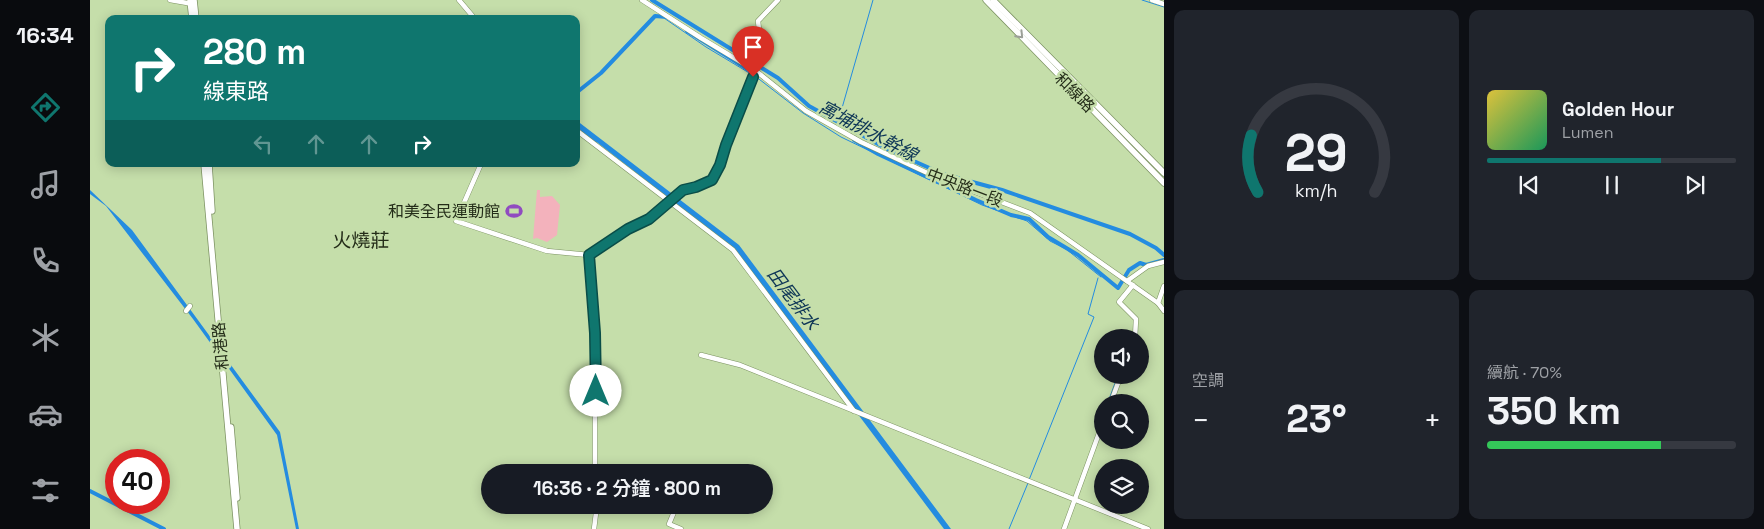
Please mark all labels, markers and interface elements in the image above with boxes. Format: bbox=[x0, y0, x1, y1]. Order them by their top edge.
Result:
text: 16:34 bbox=[16, 21, 74, 49]
pin bbox=[732, 26, 774, 77]
text: 280 m bbox=[203, 30, 306, 74]
one-way arrow bbox=[1014, 30, 1023, 39]
icon: arrive bbox=[739, 33, 767, 61]
icon: right bbox=[120, 35, 185, 100]
street label: 和線路 bbox=[1050, 68, 1099, 117]
text: 線東路 bbox=[203, 77, 269, 105]
icon: directions bbox=[28, 90, 63, 125]
water label: 寓埔排水幹線 bbox=[815, 95, 923, 167]
text: Golden Hour bbox=[1562, 97, 1674, 122]
text: 29 bbox=[1285, 120, 1348, 186]
text: Lumen bbox=[1562, 122, 1614, 143]
icon: left bbox=[249, 130, 277, 158]
icon: ahead bbox=[302, 130, 330, 158]
icon: ahead bbox=[355, 130, 383, 158]
icon: right bbox=[408, 130, 436, 158]
street label: 中央路一段 bbox=[924, 163, 1006, 212]
icon: music bbox=[28, 167, 63, 202]
icon: previous bbox=[1515, 171, 1543, 199]
icon: pause bbox=[1598, 171, 1626, 199]
icon: next bbox=[1681, 171, 1709, 199]
text: km/h bbox=[1295, 179, 1338, 202]
place label: 和美全民運動館 bbox=[388, 201, 500, 222]
sports icon: 和美全民運動館 bbox=[504, 201, 524, 221]
district label: 火燒莊 bbox=[332, 228, 390, 253]
icon: phone bbox=[28, 243, 63, 278]
water label: 田尾排水 bbox=[763, 263, 825, 335]
icon: climate bbox=[28, 320, 63, 355]
street label: 和港路 bbox=[208, 321, 233, 371]
map controls bbox=[1094, 329, 1149, 514]
button: sound bbox=[1094, 329, 1149, 384]
text: 續航 · 70% bbox=[1487, 362, 1562, 383]
position arrow bbox=[569, 364, 621, 416]
text: 空調 bbox=[1192, 370, 1224, 391]
text: 350 km bbox=[1487, 387, 1621, 435]
button: search bbox=[1094, 394, 1149, 449]
text: 23° bbox=[1286, 395, 1347, 443]
icon: car bbox=[28, 397, 63, 432]
text: − bbox=[1192, 402, 1209, 438]
text: + bbox=[1424, 402, 1441, 438]
speed limit sign: 40 bbox=[105, 449, 170, 514]
button: layers bbox=[1094, 459, 1149, 514]
icon: filters bbox=[28, 473, 63, 508]
text: 16:36 · 2 分鐘 · 800 m bbox=[533, 476, 721, 501]

